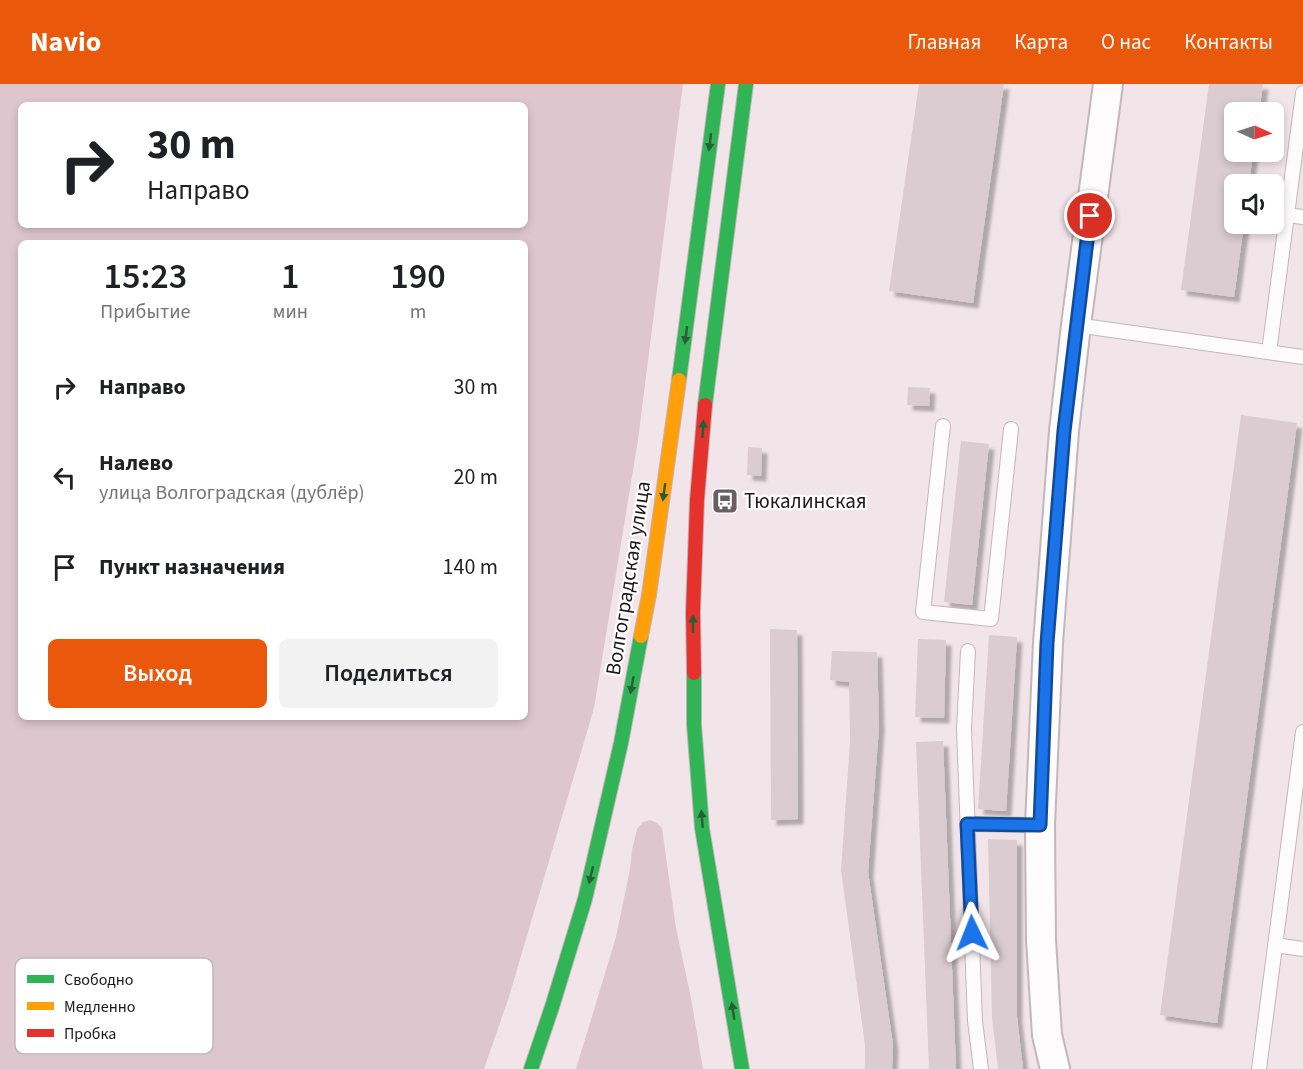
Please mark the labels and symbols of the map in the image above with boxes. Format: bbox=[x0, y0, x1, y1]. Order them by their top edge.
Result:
north arrow bbox=[1224, 102, 1284, 162]
one-way arrow bbox=[706, 133, 715, 152]
pin bbox=[1064, 190, 1115, 241]
one-way arrow bbox=[681, 326, 690, 345]
one-way arrow bbox=[698, 420, 707, 439]
street label: Волгоградская улица bbox=[598, 479, 658, 677]
one-way arrow bbox=[659, 483, 668, 502]
bus stop icon: Тюкалинская bbox=[710, 486, 740, 516]
place label: Тюкалинская bbox=[744, 486, 867, 516]
one-way arrow bbox=[688, 615, 698, 634]
one-way arrow bbox=[627, 676, 636, 695]
one-way arrow bbox=[697, 809, 707, 828]
one-way arrow bbox=[585, 866, 595, 885]
position arrow bbox=[940, 901, 1004, 965]
legend bbox=[15, 958, 213, 1054]
text: Свободно bbox=[64, 969, 134, 991]
text: Медленно bbox=[64, 996, 135, 1018]
one-way arrow bbox=[728, 1002, 737, 1021]
text: Пробка bbox=[64, 1023, 116, 1045]

